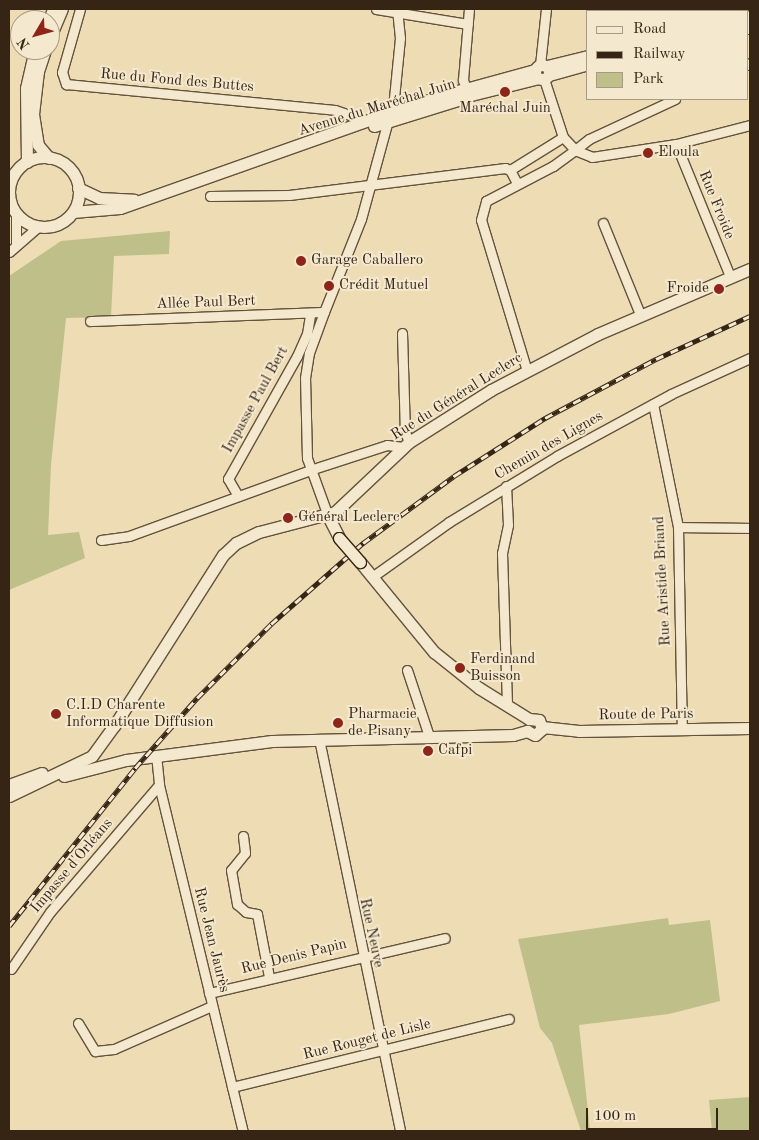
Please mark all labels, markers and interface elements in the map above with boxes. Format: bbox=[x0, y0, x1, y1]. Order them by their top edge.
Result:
north arrow bbox=[10, 10, 60, 60]
legend bbox=[586, 10, 749, 100]
text: Road bbox=[633, 22, 666, 37]
text: N bbox=[15, 35, 33, 52]
text: Railway bbox=[633, 47, 686, 62]
street label: Rue du Fond des Buttes bbox=[99, 65, 255, 97]
text: Park bbox=[633, 72, 664, 87]
street label: Avenue du Maréchal Juin bbox=[296, 75, 458, 141]
marker: Maréchal Juin bbox=[499, 86, 511, 98]
place label: Maréchal Juin bbox=[459, 100, 551, 118]
place label: Eloula bbox=[658, 144, 699, 162]
marker: Eloula bbox=[642, 147, 654, 159]
street label: Rue Froide bbox=[694, 168, 738, 242]
place label: Garage Caballero bbox=[311, 252, 423, 270]
marker: Garage Caballero bbox=[295, 255, 307, 267]
place label: Crédit Mutuel bbox=[339, 277, 428, 295]
marker: Crédit Mutuel bbox=[323, 280, 335, 292]
place label: Froide bbox=[666, 280, 709, 298]
marker: Froide bbox=[713, 283, 725, 295]
street label: Allée Paul Bert bbox=[156, 292, 256, 314]
street label: Impasse Paul Bert bbox=[219, 344, 293, 456]
street label: Rue du Général Leclerc bbox=[388, 349, 526, 445]
street label: Chemin des Lignes bbox=[491, 408, 607, 484]
place label: Général Leclerc bbox=[298, 509, 400, 527]
marker: Général Leclerc bbox=[282, 512, 294, 524]
street label: Rue Aristide Briand bbox=[651, 516, 675, 646]
place label: Ferdinand Buisson bbox=[470, 650, 535, 685]
marker: Ferdinand Buisson bbox=[454, 662, 466, 674]
place label: C.I.D Charente Informatique Diffusion bbox=[66, 696, 214, 731]
place label: Pharmacie de Pisany bbox=[348, 705, 417, 740]
street label: Route de Paris bbox=[598, 705, 694, 725]
marker: C.I.D Charente Informatique Diffusion bbox=[50, 708, 62, 720]
marker: Pharmacie de Pisany bbox=[332, 717, 344, 729]
place label: Cafpi bbox=[438, 742, 472, 760]
marker: Cafpi bbox=[422, 745, 434, 757]
street label: Impasse d'Orléans bbox=[27, 815, 117, 917]
street label: Rue Jean Jaurès bbox=[189, 886, 233, 994]
street label: Rue Neuve bbox=[355, 897, 387, 969]
street label: Rue Denis Papin bbox=[239, 935, 349, 979]
street label: Rue Rouget de Lisle bbox=[301, 1015, 433, 1065]
scale bar bbox=[589, 1098, 722, 1130]
text: 100 m bbox=[594, 1109, 636, 1124]

